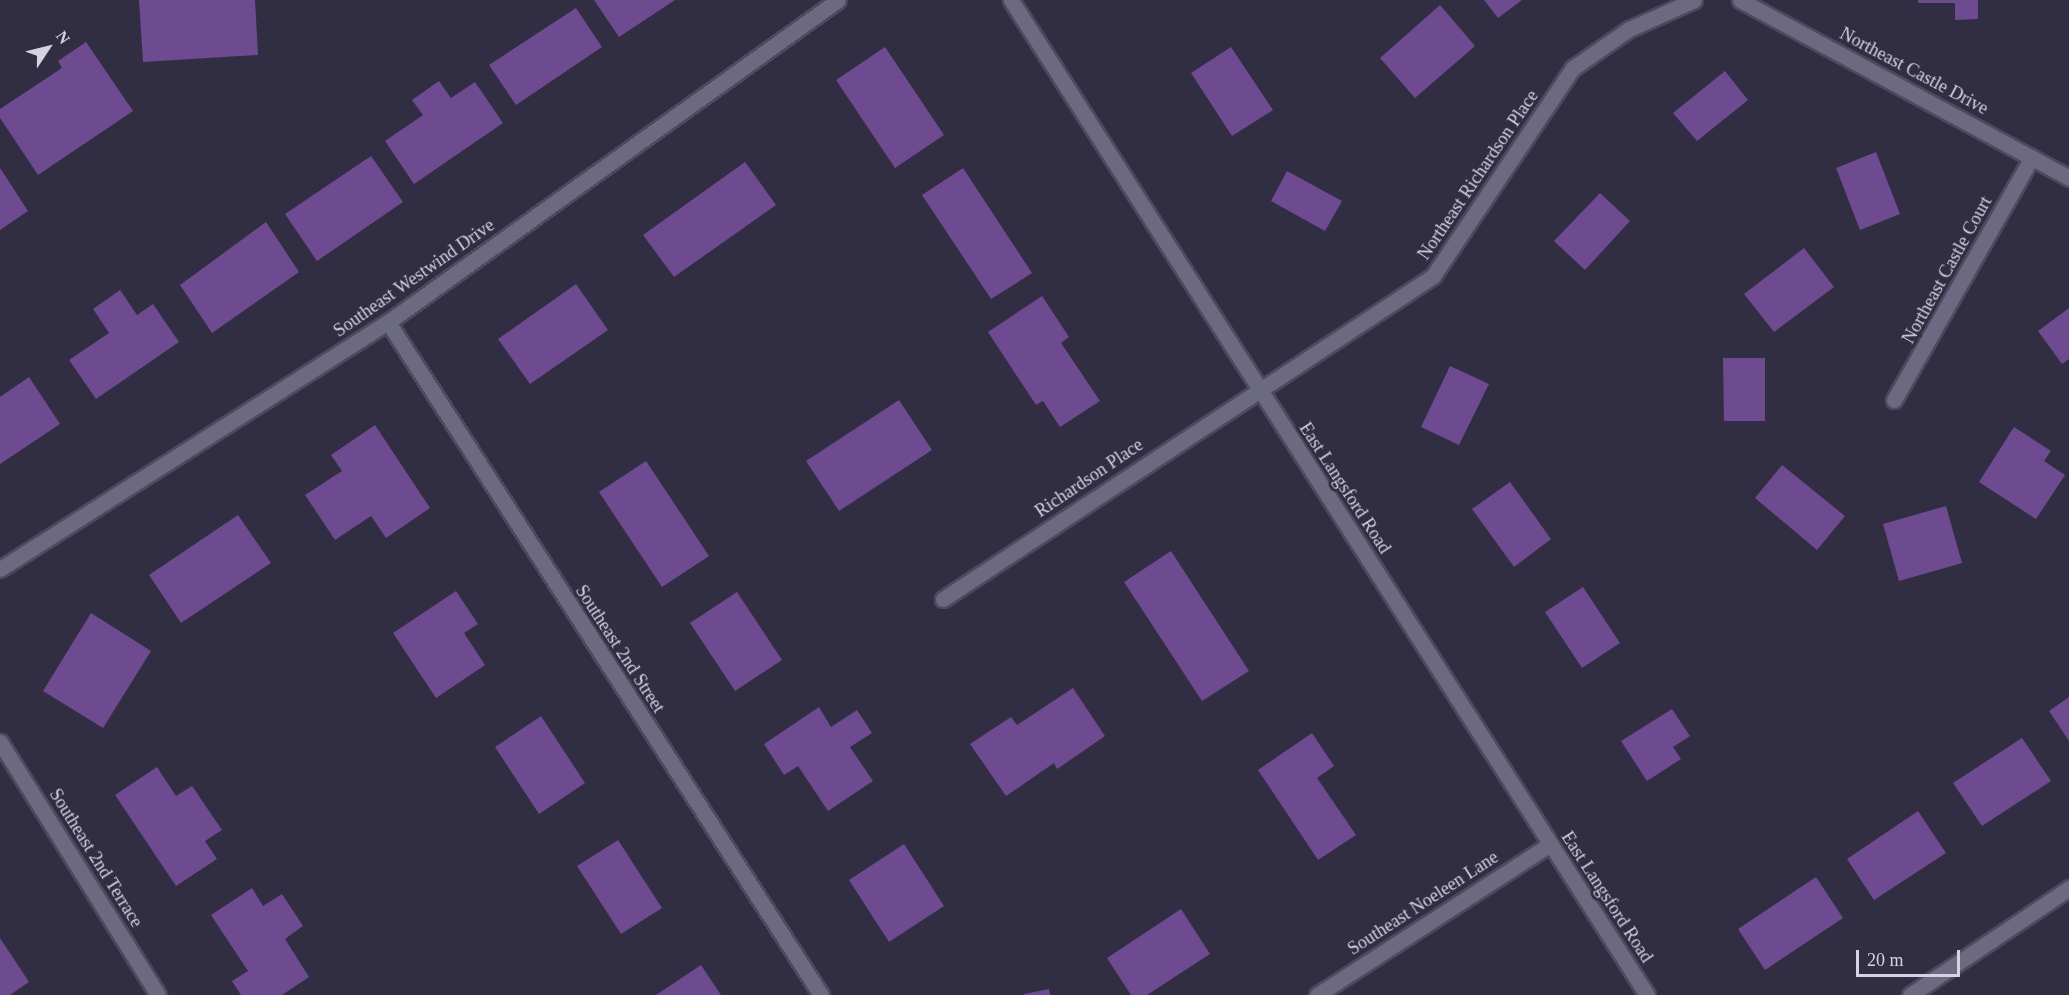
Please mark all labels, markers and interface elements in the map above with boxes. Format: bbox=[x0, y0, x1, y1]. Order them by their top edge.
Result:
north arrow bbox=[18, 18, 78, 78]
street label: Northeast Castle Drive bbox=[1836, 23, 1992, 119]
text: N bbox=[53, 28, 73, 47]
street label: Northeast Richardson Place bbox=[1413, 86, 1543, 264]
street label: Northeast Castle Court bbox=[1898, 193, 1996, 347]
street label: Southeast Westwind Drive bbox=[329, 214, 499, 342]
street label: East Langsford Road bbox=[1295, 418, 1395, 558]
street label: Richardson Place bbox=[1031, 434, 1147, 522]
street label: Southeast 2nd Street bbox=[571, 581, 669, 717]
street label: Southeast 2nd Terrace bbox=[45, 785, 147, 931]
street label: East Langsford Road bbox=[1557, 827, 1657, 967]
street label: Southeast Noeleen Lane bbox=[1344, 846, 1502, 960]
scale bar bbox=[1859, 938, 1962, 976]
text: 20 m bbox=[1867, 950, 1904, 970]

